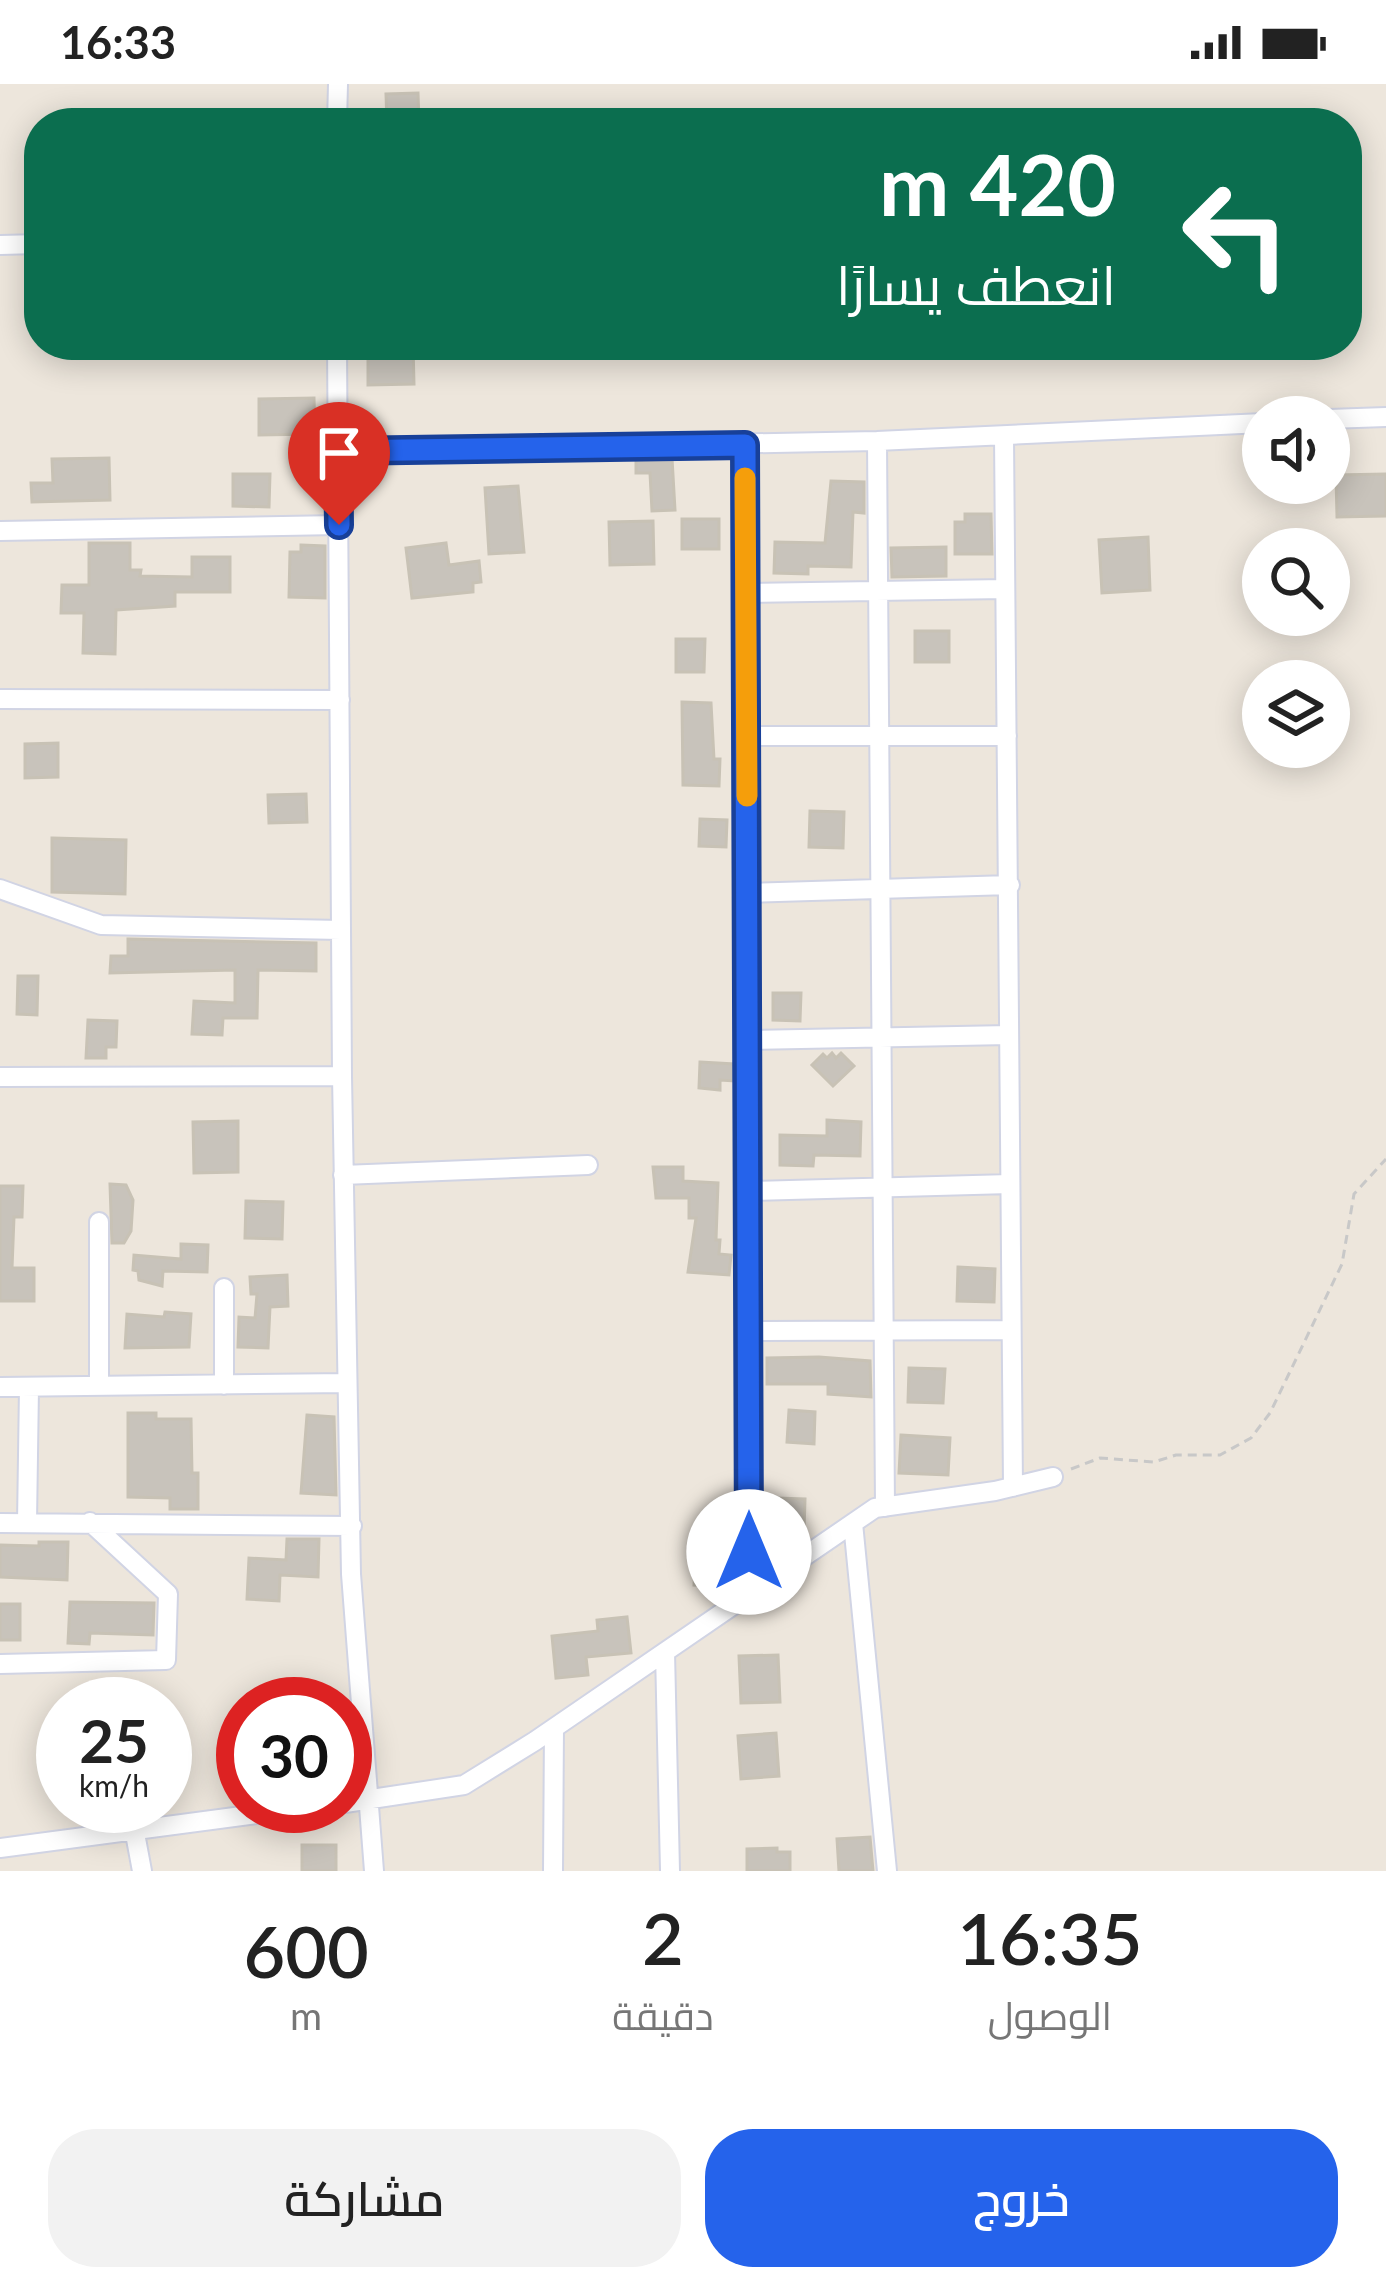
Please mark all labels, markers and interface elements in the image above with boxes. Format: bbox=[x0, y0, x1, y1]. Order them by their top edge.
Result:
text: 16:33 bbox=[60, 15, 176, 69]
text: 420 m bbox=[879, 133, 1116, 234]
icon: left bbox=[1158, 156, 1314, 312]
text: انعطف يسارًا bbox=[836, 252, 1116, 317]
map controls bbox=[1242, 396, 1350, 768]
button: sound bbox=[1242, 396, 1350, 504]
pin bbox=[288, 402, 390, 525]
icon: arrive bbox=[306, 420, 372, 486]
button: search bbox=[1242, 528, 1350, 636]
button: layers bbox=[1242, 660, 1350, 768]
position arrow bbox=[686, 1489, 812, 1615]
speed limit sign: 30 bbox=[216, 1677, 372, 1833]
text: 25 bbox=[79, 1704, 149, 1776]
text: km/h bbox=[79, 1767, 149, 1803]
text: 2 bbox=[642, 1894, 684, 1980]
text: 16:35 bbox=[957, 1894, 1143, 1980]
text: 600 bbox=[243, 1907, 369, 1993]
text: m bbox=[290, 1992, 322, 2038]
text: دقيقة bbox=[612, 1992, 714, 2038]
text: الوصول bbox=[988, 1992, 1112, 2038]
button: مشاركة bbox=[48, 2129, 681, 2267]
button: خروج bbox=[705, 2129, 1338, 2267]

